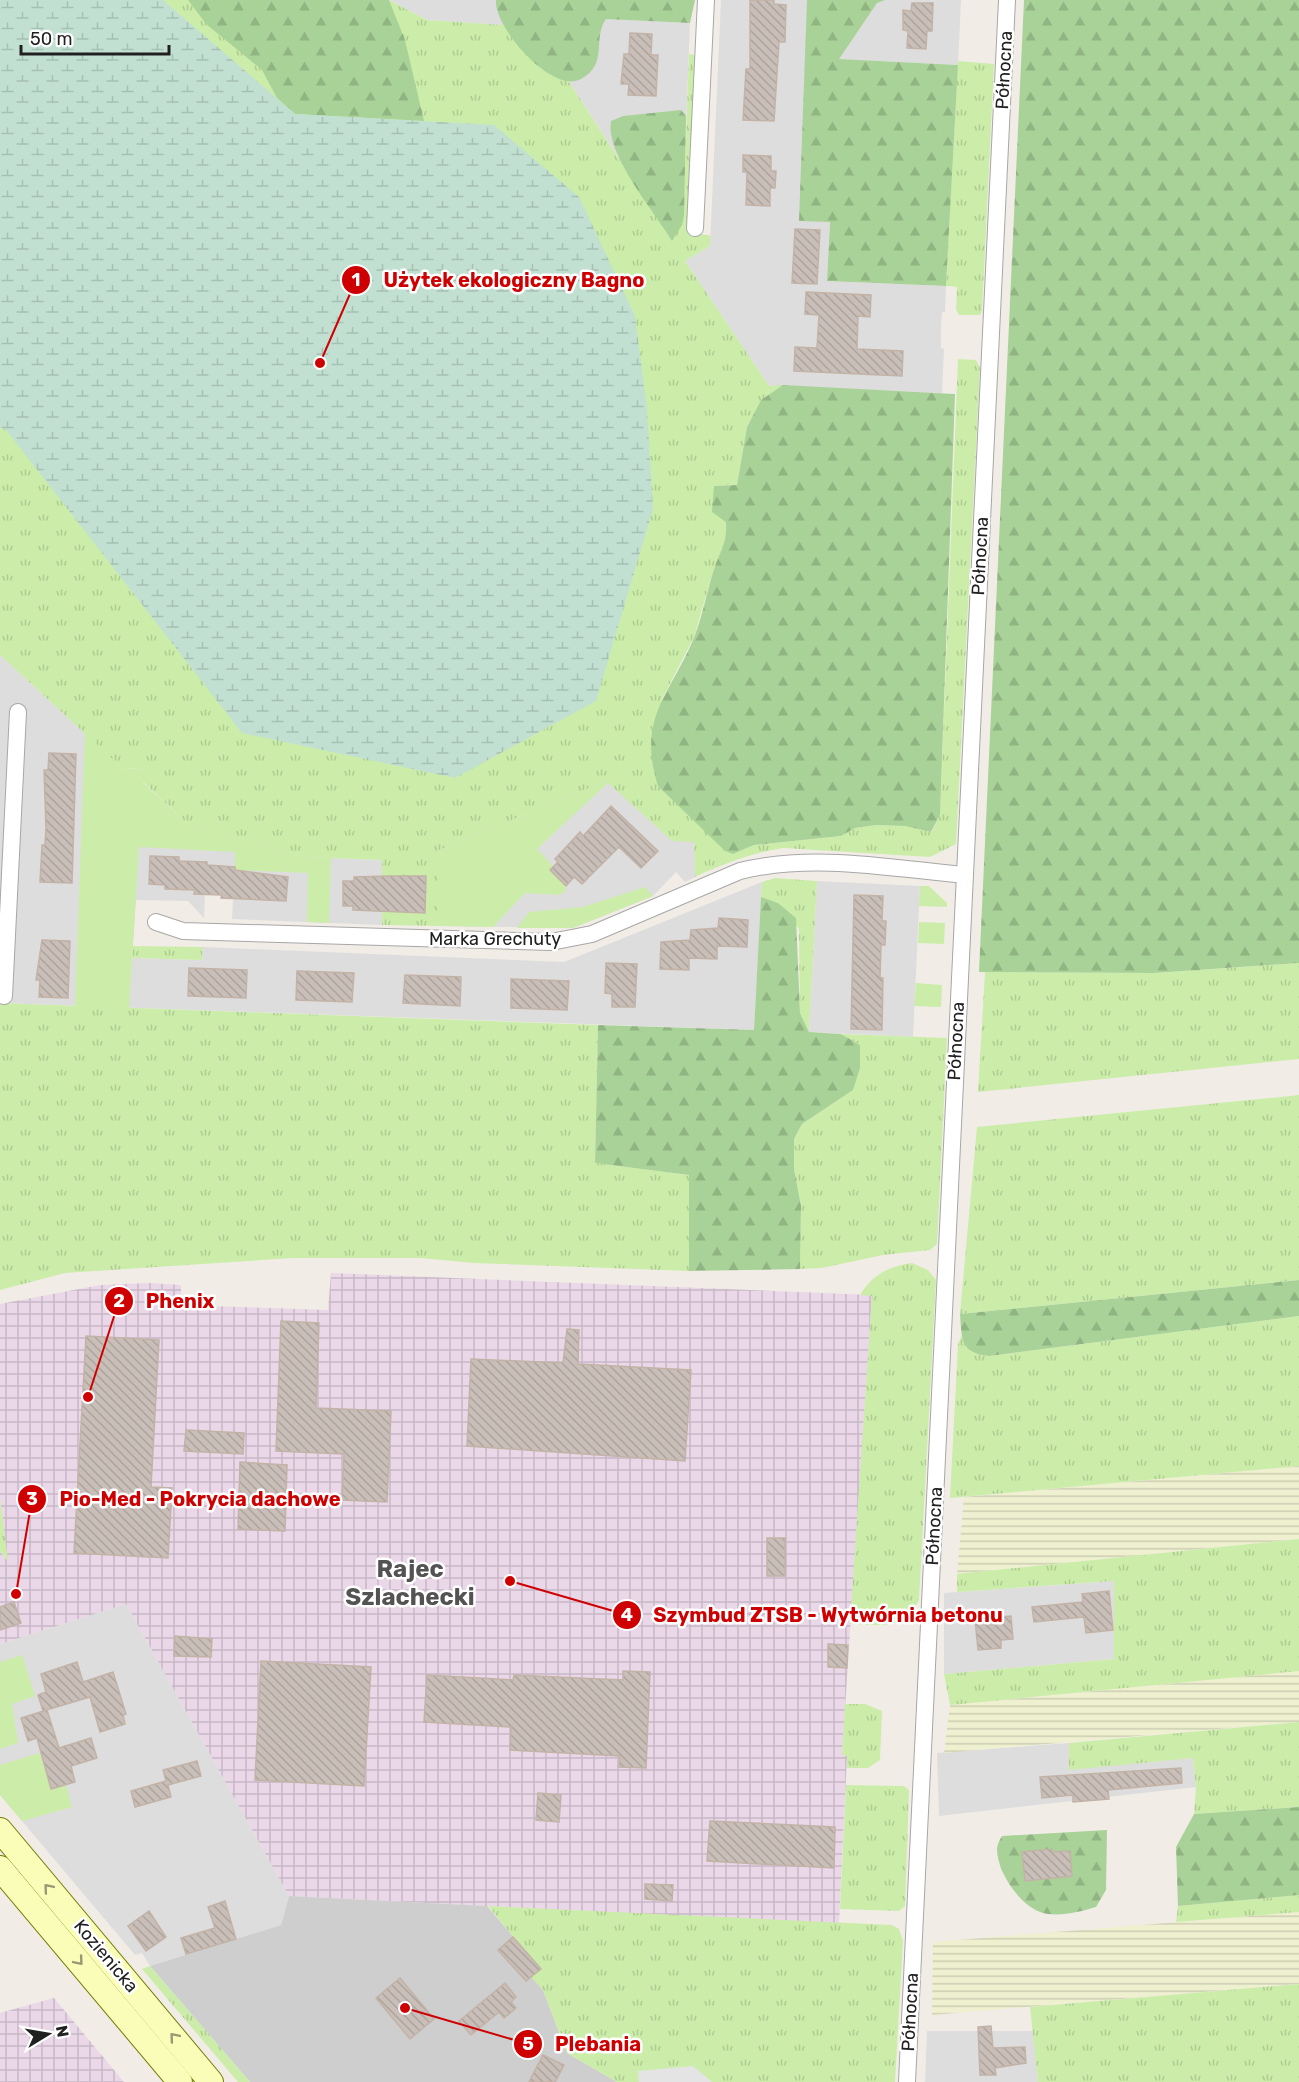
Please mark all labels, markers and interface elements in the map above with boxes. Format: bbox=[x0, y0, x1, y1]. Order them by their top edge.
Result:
scale bar bbox=[21, 18, 170, 56]
text: 50 m bbox=[30, 28, 73, 50]
street label: Północna bbox=[991, 30, 1017, 110]
callout: Użytek ekologiczny Bagno bbox=[341, 261, 656, 299]
text: Użytek ekologiczny Bagno bbox=[384, 268, 644, 292]
text: 1 bbox=[352, 269, 360, 291]
street label: Północna bbox=[967, 516, 993, 596]
street label: Marka Grechuty bbox=[429, 928, 561, 950]
street label: Północna bbox=[943, 1001, 969, 1081]
callout: Phenix bbox=[104, 1282, 227, 1320]
text: Phenix bbox=[146, 1289, 215, 1313]
text: 2 bbox=[113, 1290, 125, 1312]
callout: Pio-Med - Pokrycia dachowe bbox=[17, 1480, 352, 1518]
street label: Północna bbox=[921, 1486, 947, 1566]
text: Pio-Med - Pokrycia dachowe bbox=[59, 1487, 341, 1511]
text: 3 bbox=[26, 1488, 38, 1510]
district label: Rajec Szlachecki bbox=[345, 1555, 475, 1611]
callout: Szymbud ZTSB - Wytwórnia betonu bbox=[612, 1596, 1015, 1634]
text: Szymbud ZTSB - Wytwórnia betonu bbox=[653, 1603, 1003, 1627]
text: 4 bbox=[621, 1604, 633, 1626]
one-way arrow bbox=[45, 1884, 56, 1895]
street label: Kozienicka bbox=[69, 1915, 143, 1997]
one-way arrow bbox=[71, 1954, 82, 1965]
street label: Północna bbox=[897, 1972, 923, 2052]
north arrow bbox=[18, 2004, 78, 2064]
text: N bbox=[52, 2024, 73, 2039]
callout: Plebania bbox=[513, 2025, 653, 2063]
text: Plebania bbox=[555, 2032, 641, 2056]
one-way arrow bbox=[170, 2033, 181, 2044]
text: 5 bbox=[522, 2033, 534, 2055]

